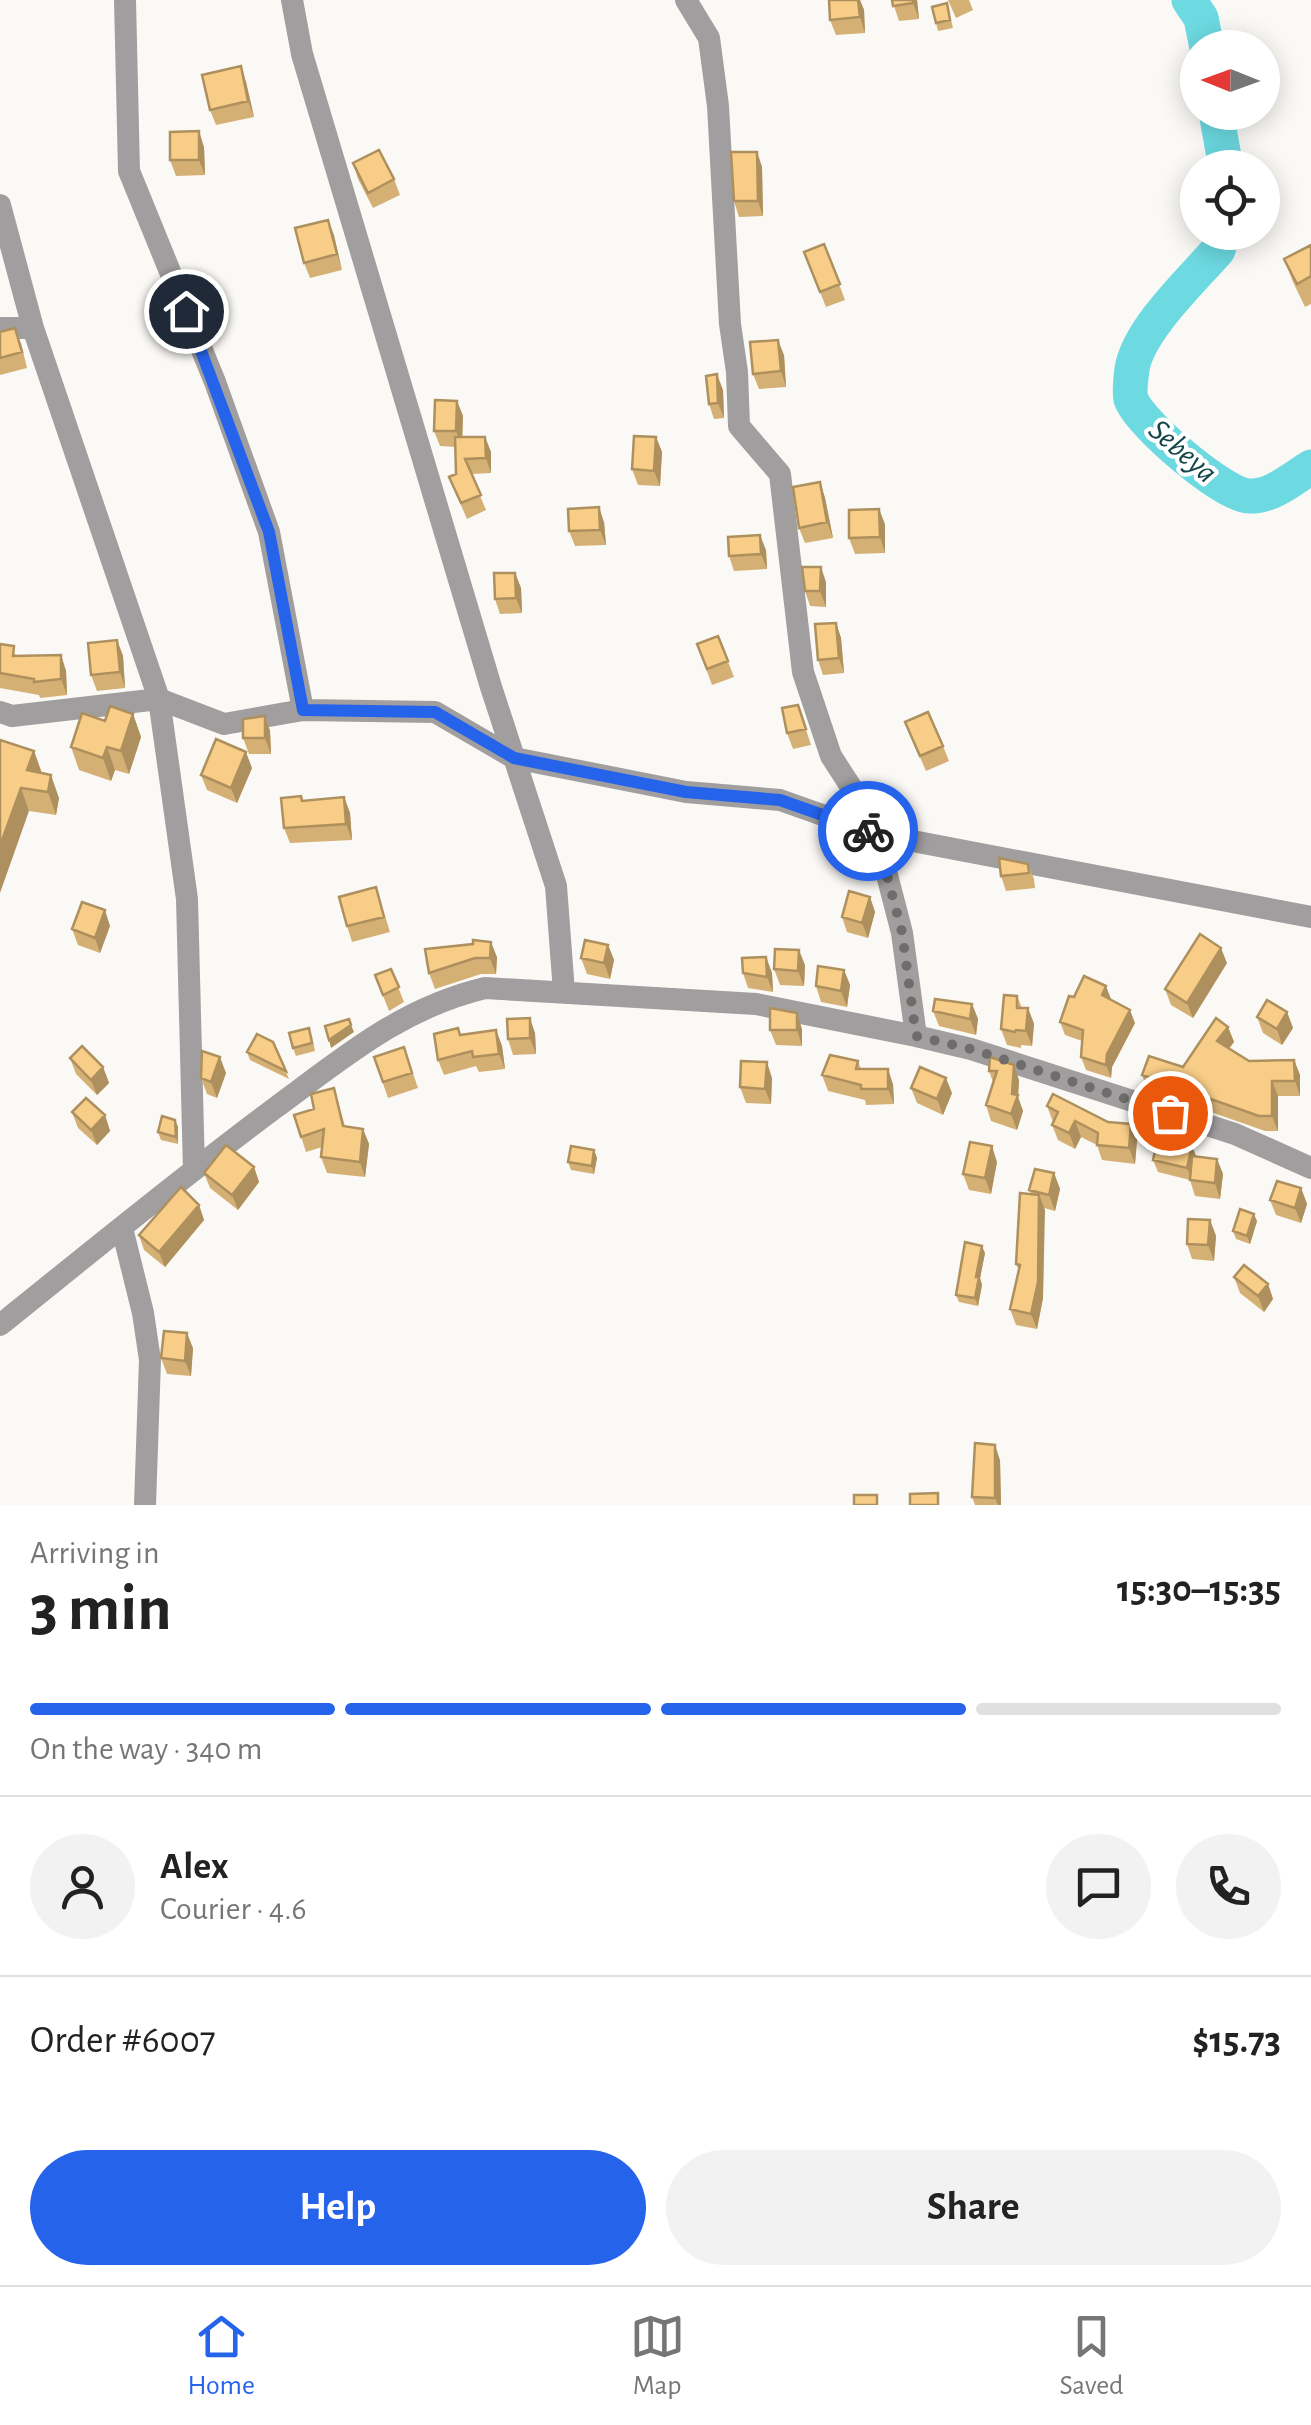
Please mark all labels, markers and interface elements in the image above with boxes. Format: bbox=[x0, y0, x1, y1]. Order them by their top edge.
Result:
north arrow bbox=[1180, 30, 1280, 130]
map controls bbox=[1180, 30, 1280, 250]
button: locate bbox=[1180, 150, 1280, 250]
pin bbox=[144, 269, 229, 354]
icon: home bbox=[159, 284, 214, 339]
water label: Sebeya bbox=[1143, 413, 1223, 489]
courier bbox=[818, 781, 918, 881]
icon: bike bbox=[841, 804, 896, 859]
pin bbox=[1128, 1071, 1213, 1156]
icon: bag bbox=[1143, 1086, 1198, 1141]
text: Arriving in bbox=[30, 1537, 159, 1569]
text: 15:30–15:35 bbox=[1117, 1571, 1281, 1609]
text: 3 min bbox=[30, 1577, 172, 1642]
text: On the way · 340 m bbox=[30, 1733, 262, 1765]
button: person bbox=[30, 1834, 135, 1939]
button: chat bbox=[1046, 1834, 1151, 1939]
button: phone bbox=[1176, 1834, 1281, 1939]
text: Alex bbox=[160, 1848, 229, 1886]
text: Courier · 4.6 bbox=[160, 1893, 307, 1925]
text: Order #6007 bbox=[30, 2022, 216, 2060]
text: $15.73 bbox=[1192, 2022, 1281, 2060]
button: Help bbox=[30, 2150, 646, 2265]
button: Share bbox=[666, 2150, 1281, 2265]
tab: Home bbox=[187, 2309, 255, 2403]
tab: Map bbox=[630, 2309, 685, 2403]
tab: Saved bbox=[1059, 2309, 1124, 2403]

